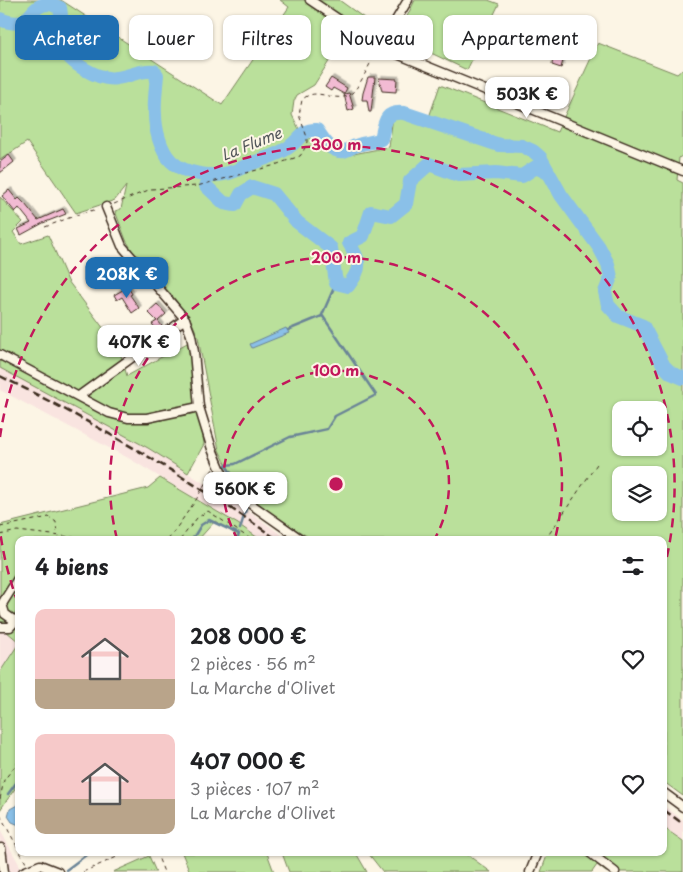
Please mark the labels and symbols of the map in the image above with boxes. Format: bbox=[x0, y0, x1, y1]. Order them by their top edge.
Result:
pin: 503K € bbox=[486, 76, 568, 119]
water label: La Flume bbox=[217, 120, 286, 166]
text: 300 m bbox=[311, 132, 361, 155]
text: 200 m bbox=[311, 245, 361, 268]
pin: 208K € bbox=[86, 256, 168, 299]
pin: 407K € bbox=[98, 324, 180, 367]
text: 100 m bbox=[313, 358, 359, 381]
pin: 560K € bbox=[204, 472, 286, 514]
centre of rings bbox=[327, 475, 345, 493]

